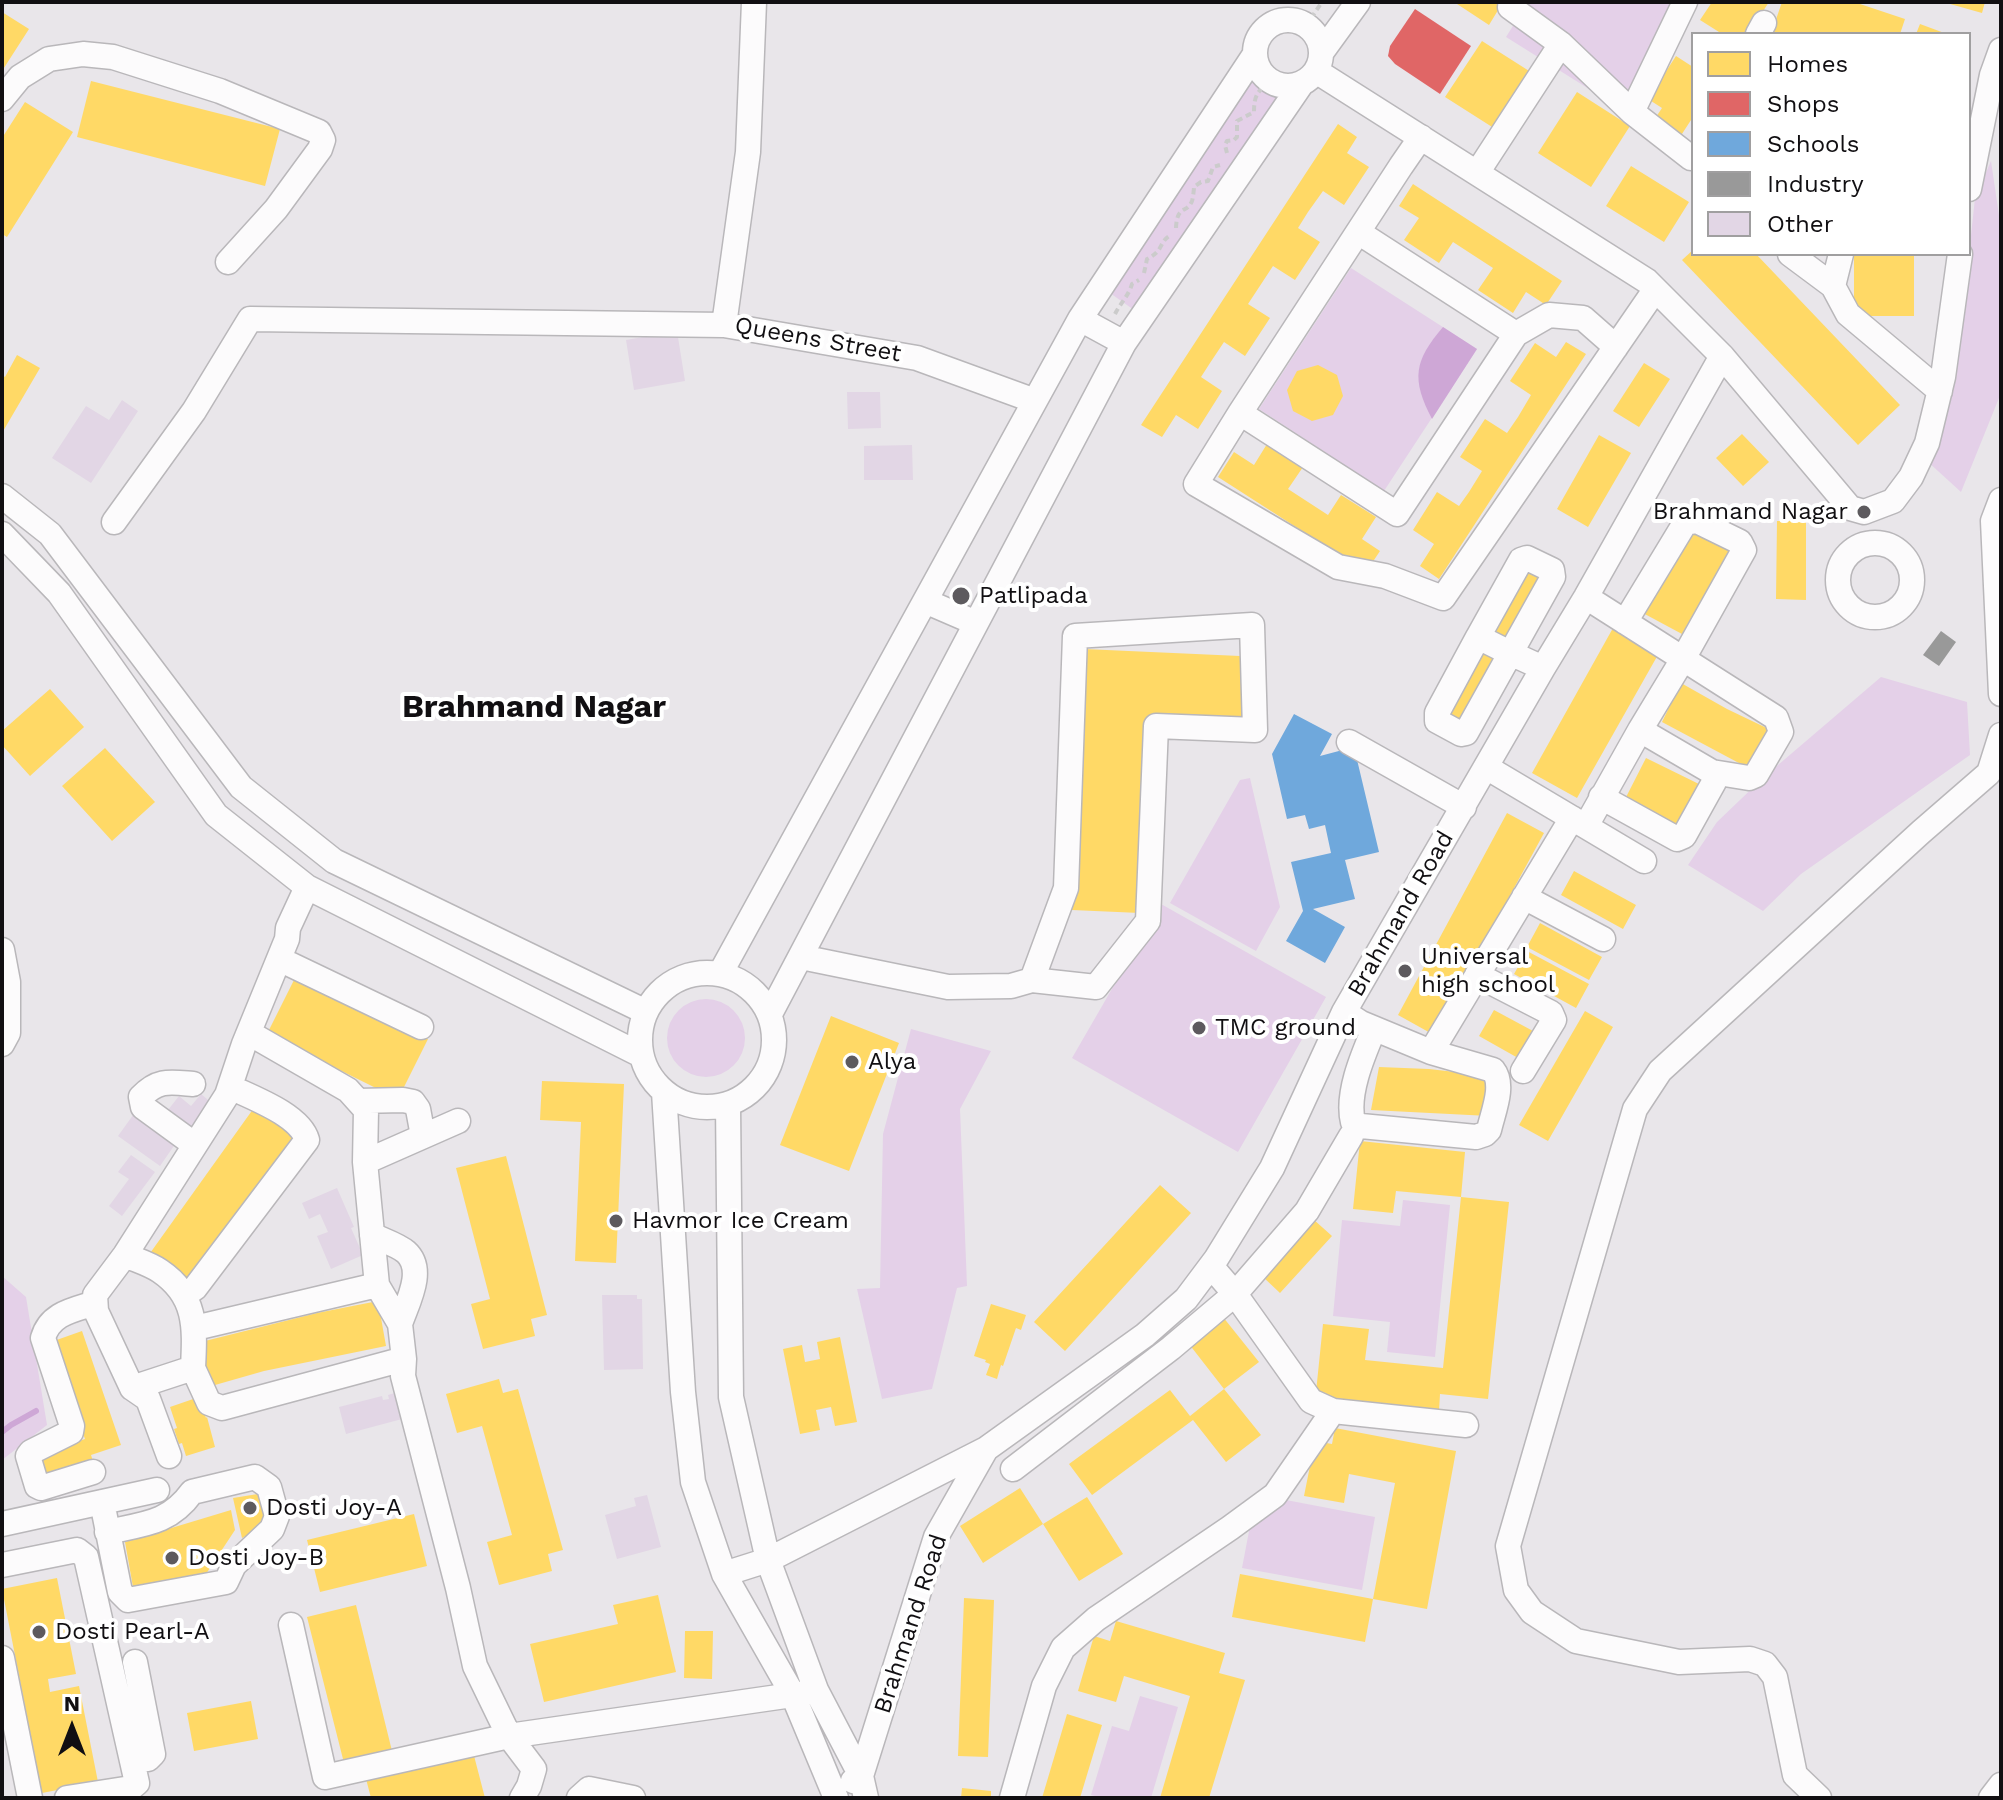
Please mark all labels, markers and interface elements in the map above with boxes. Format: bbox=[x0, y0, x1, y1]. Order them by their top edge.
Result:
legend bbox=[1691, 32, 1971, 256]
text: Homes bbox=[1767, 50, 1848, 78]
text: Shops bbox=[1767, 90, 1839, 118]
text: Schools bbox=[1767, 130, 1859, 158]
text: Industry bbox=[1767, 170, 1864, 198]
text: Other bbox=[1767, 210, 1834, 238]
street label: Queens Street bbox=[733, 311, 903, 369]
place label: Brahmand Nagar bbox=[1653, 498, 1848, 526]
marker: Brahmand Nagar bbox=[1855, 503, 1873, 521]
place label: Patlipada bbox=[979, 582, 1088, 610]
marker: Patlipada bbox=[950, 585, 972, 607]
district label: Brahmand Nagar bbox=[402, 689, 666, 727]
street label: Brahmand Road bbox=[1342, 826, 1460, 1002]
place label: Universal high school bbox=[1421, 943, 1555, 999]
marker: Universal high school bbox=[1396, 962, 1414, 980]
place label: TMC ground bbox=[1215, 1014, 1356, 1042]
marker: TMC ground bbox=[1190, 1019, 1208, 1037]
place label: Alya bbox=[868, 1048, 916, 1076]
marker: Alya bbox=[843, 1053, 861, 1071]
place label: Havmor Ice Cream bbox=[632, 1207, 849, 1235]
marker: Havmor Ice Cream bbox=[607, 1212, 625, 1230]
place label: Dosti Joy-A bbox=[266, 1494, 402, 1522]
marker: Dosti Joy-A bbox=[241, 1499, 259, 1517]
street label: Brahmand Road bbox=[868, 1531, 954, 1717]
place label: Dosti Joy-B bbox=[188, 1544, 324, 1572]
marker: Dosti Joy-B bbox=[163, 1549, 181, 1567]
place label: Dosti Pearl-A bbox=[55, 1618, 210, 1646]
marker: Dosti Pearl-A bbox=[30, 1623, 48, 1641]
north arrow bbox=[32, 1688, 112, 1768]
text: N bbox=[64, 1691, 80, 1716]

